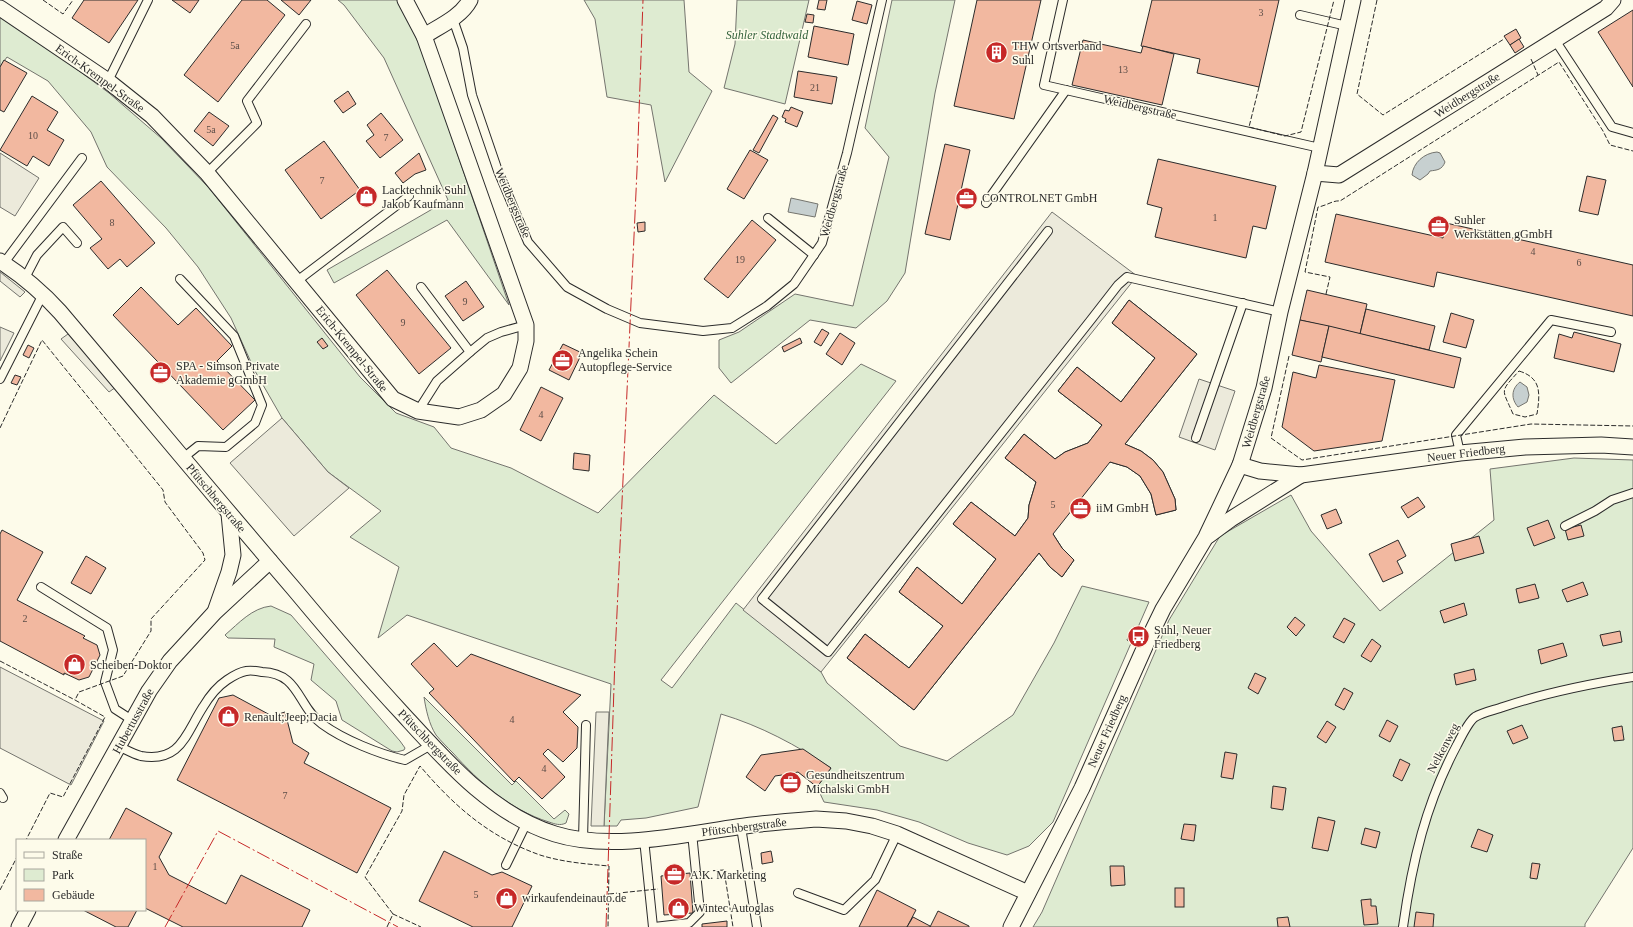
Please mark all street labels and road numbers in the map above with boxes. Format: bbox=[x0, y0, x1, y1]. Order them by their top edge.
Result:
street label: Erich-Krempel-Straße bbox=[53, 41, 147, 115]
street label: Weidbergstraße bbox=[1432, 69, 1502, 121]
street label: Weidbergstraße bbox=[1102, 92, 1178, 122]
street label: Weidbergstraße bbox=[817, 163, 851, 239]
street label: Weidbergstraße bbox=[492, 166, 534, 240]
street label: Erich-Krempel-Straße bbox=[313, 303, 391, 395]
street label: Weidbergstraße bbox=[1239, 374, 1273, 450]
street label: Neuer Friedberg bbox=[1426, 441, 1506, 465]
street label: Pfütschbergstraße bbox=[183, 461, 249, 535]
street label: Hubertusstraße bbox=[109, 686, 157, 756]
street label: Neuer Friedberg bbox=[1085, 692, 1129, 770]
street label: Pfütschbergstraße bbox=[395, 706, 465, 778]
street label: Nelkenweg bbox=[1424, 721, 1462, 775]
street label: Pfütschbergstraße bbox=[701, 815, 787, 839]

